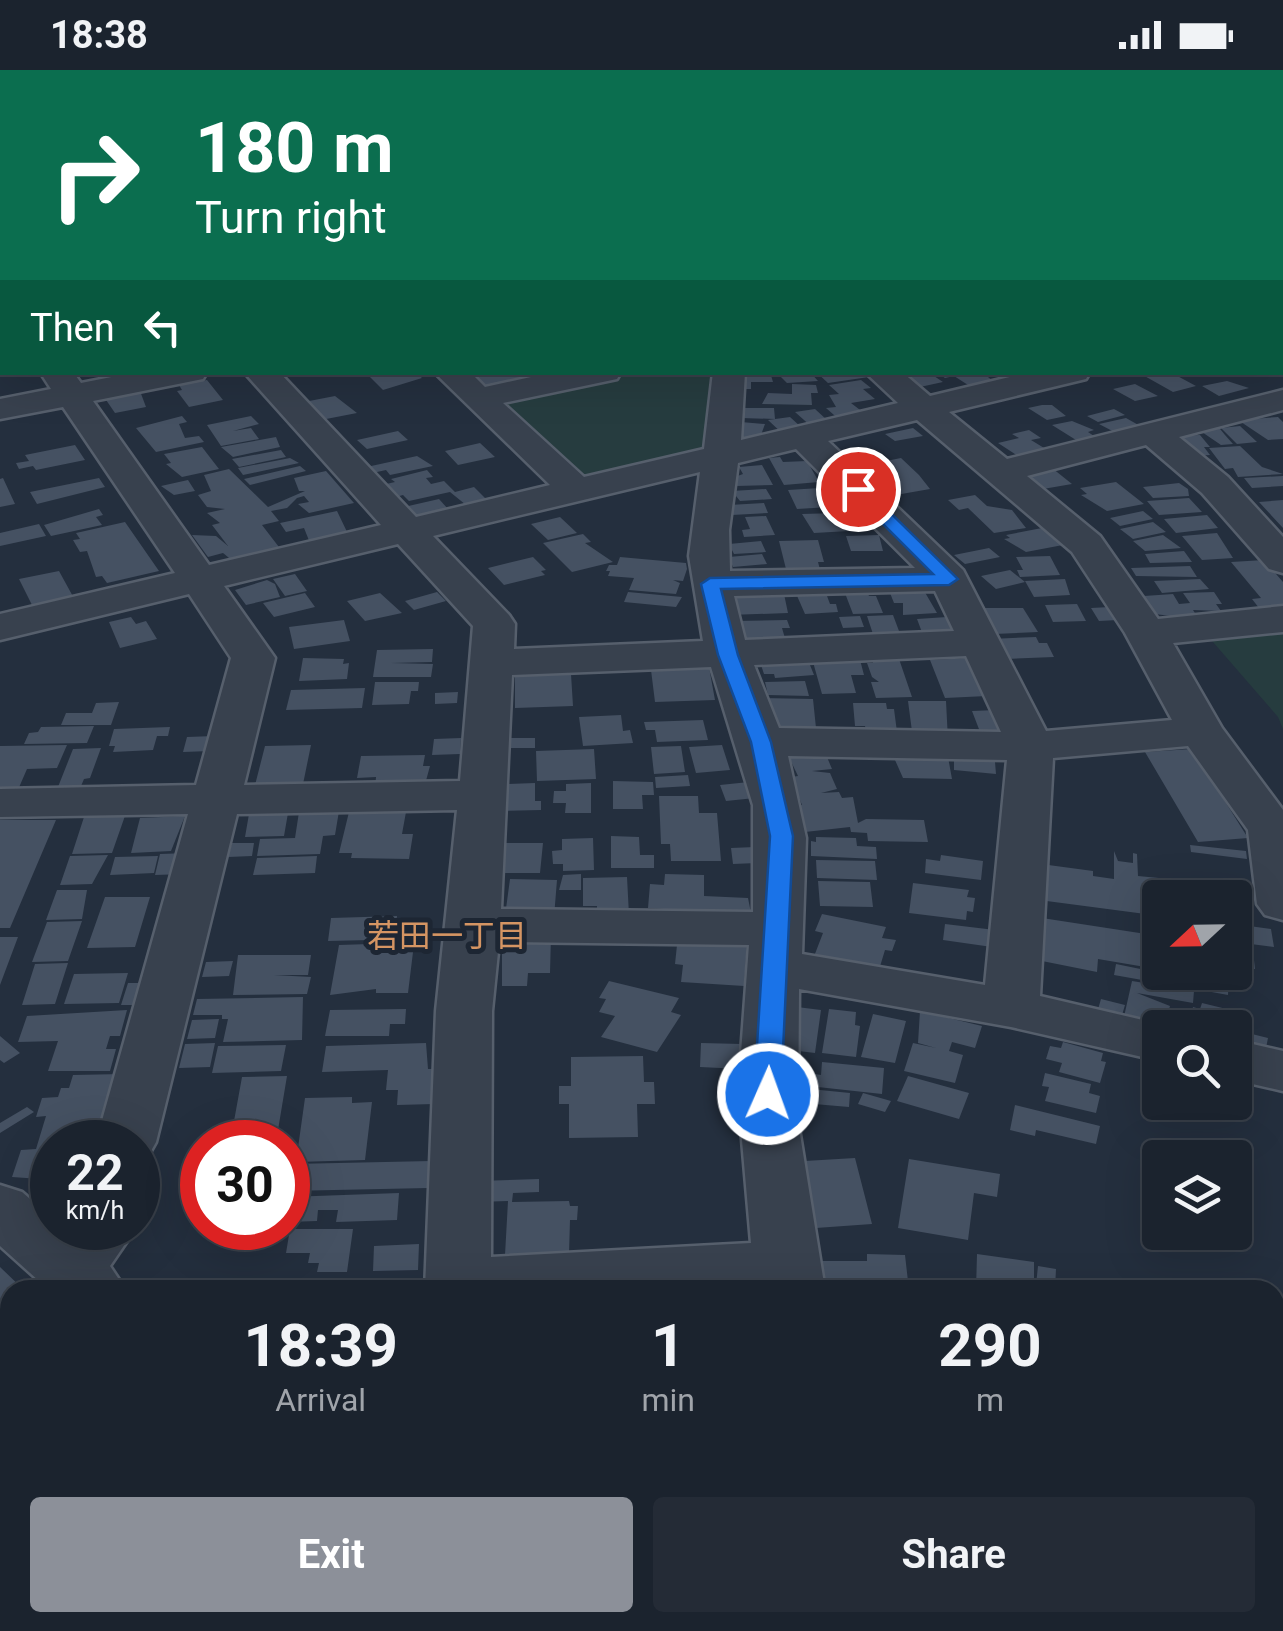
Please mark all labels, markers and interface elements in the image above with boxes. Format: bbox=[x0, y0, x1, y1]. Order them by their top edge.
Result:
text: 18:38 bbox=[50, 13, 148, 57]
text: 180 m bbox=[195, 107, 394, 189]
icon: right bbox=[30, 110, 160, 240]
text: Turn right bbox=[195, 191, 387, 244]
icon: left bbox=[135, 300, 190, 355]
text: Then bbox=[30, 306, 115, 350]
pin bbox=[816, 447, 901, 532]
icon: arrive bbox=[831, 462, 886, 517]
north arrow bbox=[1142, 880, 1252, 990]
map controls bbox=[1142, 880, 1252, 1250]
district label: 若田一丁目 bbox=[367, 917, 527, 955]
button: search bbox=[1142, 1010, 1252, 1120]
position arrow bbox=[716, 1042, 820, 1146]
speed limit sign: 30 bbox=[180, 1120, 310, 1250]
button: layers bbox=[1142, 1140, 1252, 1250]
text: 22 bbox=[66, 1144, 124, 1202]
text: km/h bbox=[66, 1196, 124, 1225]
text: 18:39 bbox=[243, 1310, 398, 1381]
text: 1 bbox=[651, 1310, 685, 1381]
text: 290 bbox=[938, 1310, 1042, 1381]
text: Arrival bbox=[275, 1381, 366, 1419]
text: min bbox=[641, 1381, 695, 1419]
text: m bbox=[976, 1381, 1004, 1419]
button: Exit bbox=[30, 1497, 633, 1612]
button: Share bbox=[653, 1497, 1255, 1612]

